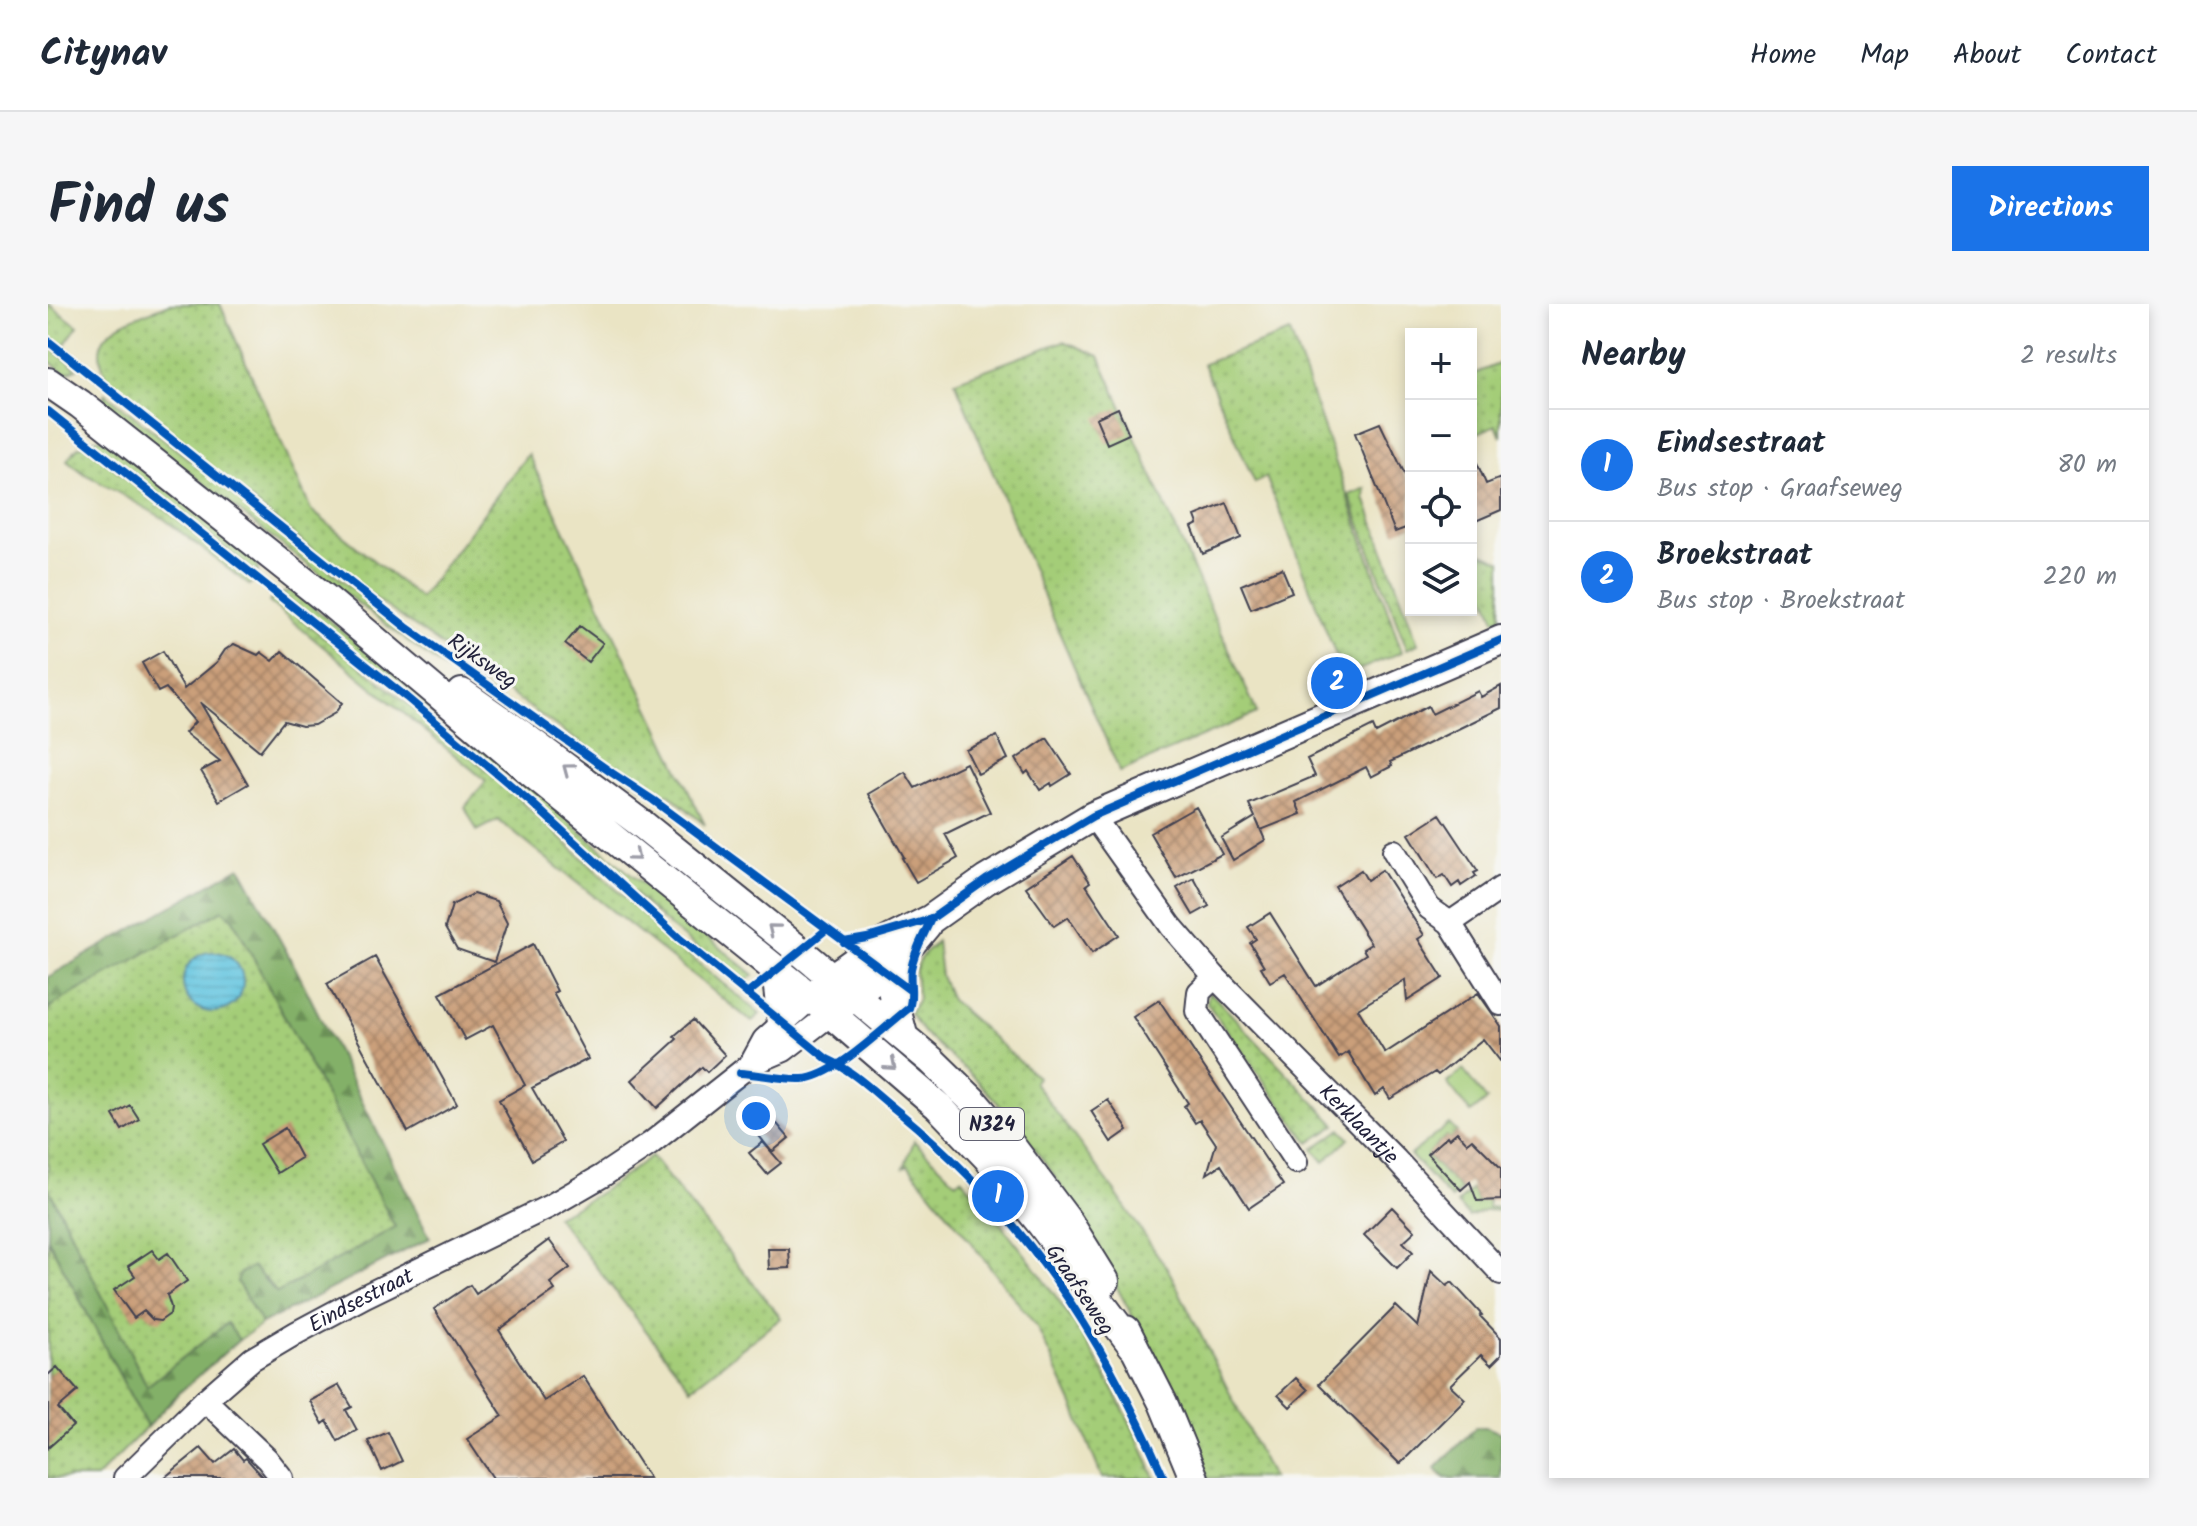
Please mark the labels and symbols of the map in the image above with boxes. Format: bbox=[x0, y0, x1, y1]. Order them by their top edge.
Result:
street label: Rijksweg bbox=[439, 625, 524, 699]
pin: 2 bbox=[1311, 653, 1363, 713]
one-way arrow bbox=[562, 764, 576, 778]
one-way arrow bbox=[626, 846, 640, 861]
one-way arrow bbox=[768, 924, 782, 939]
one-way arrow bbox=[881, 1055, 896, 1069]
street label: Kerklaantje bbox=[1310, 1076, 1406, 1174]
your location bbox=[736, 1096, 776, 1136]
road number: N324 bbox=[960, 1108, 1024, 1140]
pin: 1 bbox=[972, 1166, 1024, 1226]
street label: Graafseweg bbox=[1035, 1237, 1123, 1343]
street label: Eindsestraat bbox=[303, 1260, 421, 1343]

